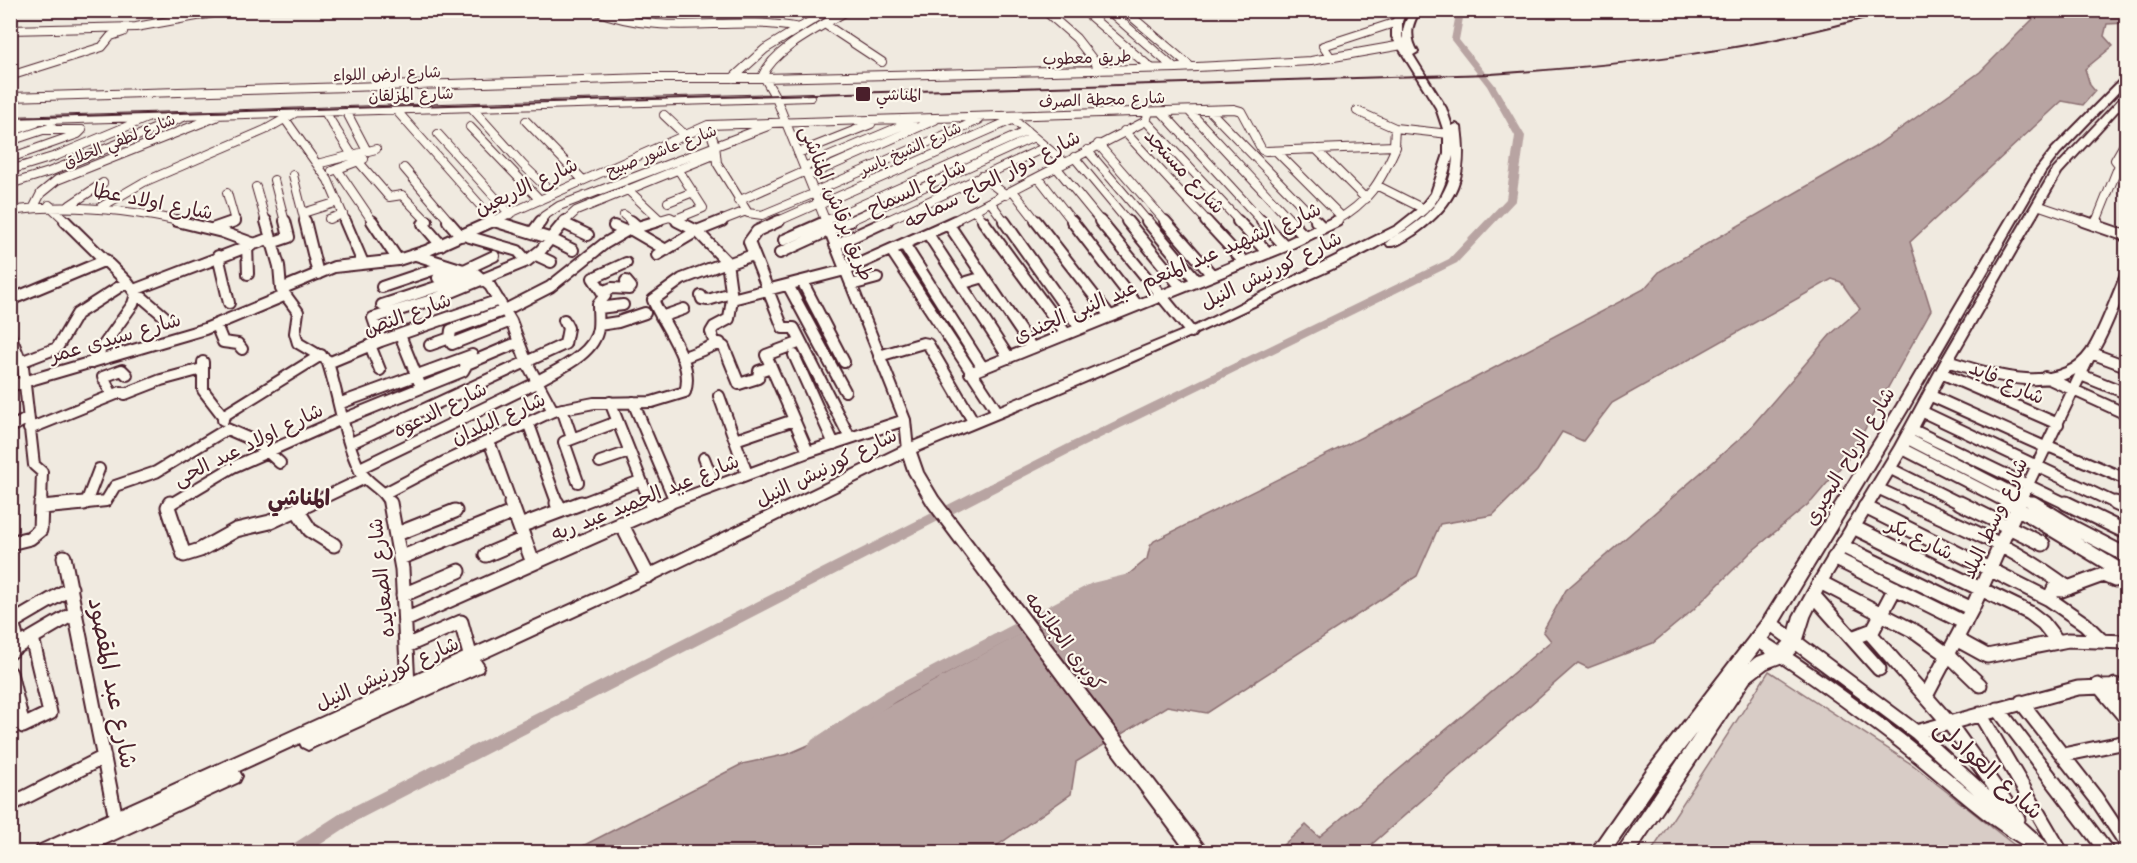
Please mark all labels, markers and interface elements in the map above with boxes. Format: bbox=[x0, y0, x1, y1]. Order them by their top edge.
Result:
street label: طريق معطوب bbox=[1042, 47, 1132, 70]
street label: شارع ارض اللواء bbox=[333, 63, 441, 87]
street label: شارع المزلقان bbox=[368, 85, 454, 107]
marker: المناشي bbox=[854, 85, 872, 103]
place label: المناشي bbox=[876, 86, 921, 109]
street label: شارع محطة الصرف bbox=[1038, 89, 1166, 113]
street label: شارع لطفي الحلاق bbox=[61, 110, 180, 176]
street label: شارع الشيخ ياسر bbox=[855, 118, 965, 182]
street label: شارع عاشور صبيح bbox=[603, 121, 720, 182]
street label: طريق برقاش, المناشى bbox=[794, 122, 878, 285]
street label: شارع مستجد bbox=[1138, 124, 1230, 220]
street label: شارع دوار الحاج سماحه bbox=[901, 125, 1085, 236]
street label: شارع الاربعين bbox=[471, 153, 582, 222]
street label: شارع السماح bbox=[863, 154, 970, 222]
street label: شارع اولاد عطا bbox=[91, 179, 215, 226]
street label: شارع الشهيد عبد المنعم عبد النبى الجندى bbox=[1010, 197, 1326, 351]
street label: شارع كورنيش النيل bbox=[1197, 226, 1346, 316]
street label: شارع النص bbox=[360, 288, 455, 343]
street label: شارع سيدى عمر bbox=[45, 308, 184, 370]
street label: شارع فايد bbox=[1965, 356, 2048, 411]
street label: شارع الدعوه bbox=[390, 377, 492, 444]
street label: شارع الرياح البحيرى bbox=[1799, 383, 1901, 531]
street label: شارع البلدان bbox=[448, 387, 550, 451]
street label: شارع اولاد عبد الحى bbox=[170, 398, 328, 492]
street label: شارع كورنيش النيل bbox=[752, 423, 901, 513]
street label: شارع عبد الحميد عبد ربه bbox=[548, 449, 743, 548]
street label: شارع وسط البلد bbox=[1956, 454, 2034, 583]
district label: المناشي bbox=[268, 485, 330, 517]
street label: شارع بكر bbox=[1880, 512, 1957, 566]
street label: شارع الصعايده bbox=[364, 517, 401, 639]
street label: كوبرى الجلاتمه bbox=[1018, 587, 1110, 697]
street label: شارع عبد المقصود bbox=[80, 595, 143, 771]
street label: شارع كورنيش النيل bbox=[312, 632, 463, 717]
street label: شارع العوادلى bbox=[1927, 713, 2049, 827]

